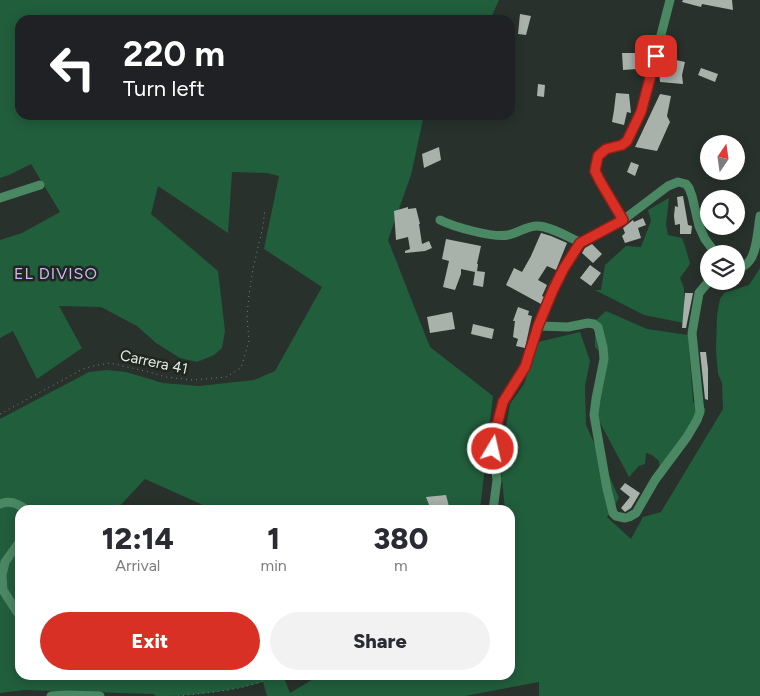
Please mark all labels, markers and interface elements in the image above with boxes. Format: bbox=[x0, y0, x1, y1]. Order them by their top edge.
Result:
text: 220 m bbox=[123, 33, 225, 75]
icon: left bbox=[40, 35, 105, 100]
pin bbox=[635, 35, 677, 77]
icon: arrive bbox=[642, 42, 670, 70]
text: Turn left bbox=[123, 75, 205, 102]
north arrow bbox=[700, 135, 745, 180]
map controls bbox=[700, 135, 745, 290]
button: search bbox=[700, 190, 745, 235]
button: layers bbox=[700, 245, 745, 290]
district label: EL DIVISO bbox=[14, 264, 98, 283]
street label: Carrera 41 bbox=[119, 346, 189, 378]
position arrow bbox=[466, 422, 518, 474]
text: 12:14 bbox=[102, 520, 174, 557]
text: 1 bbox=[267, 520, 280, 557]
text: 380 bbox=[374, 520, 428, 557]
text: Arrival bbox=[115, 556, 160, 575]
text: min bbox=[261, 556, 287, 575]
text: m bbox=[394, 556, 408, 575]
button: Exit bbox=[40, 612, 260, 670]
button: Share bbox=[270, 612, 490, 670]

